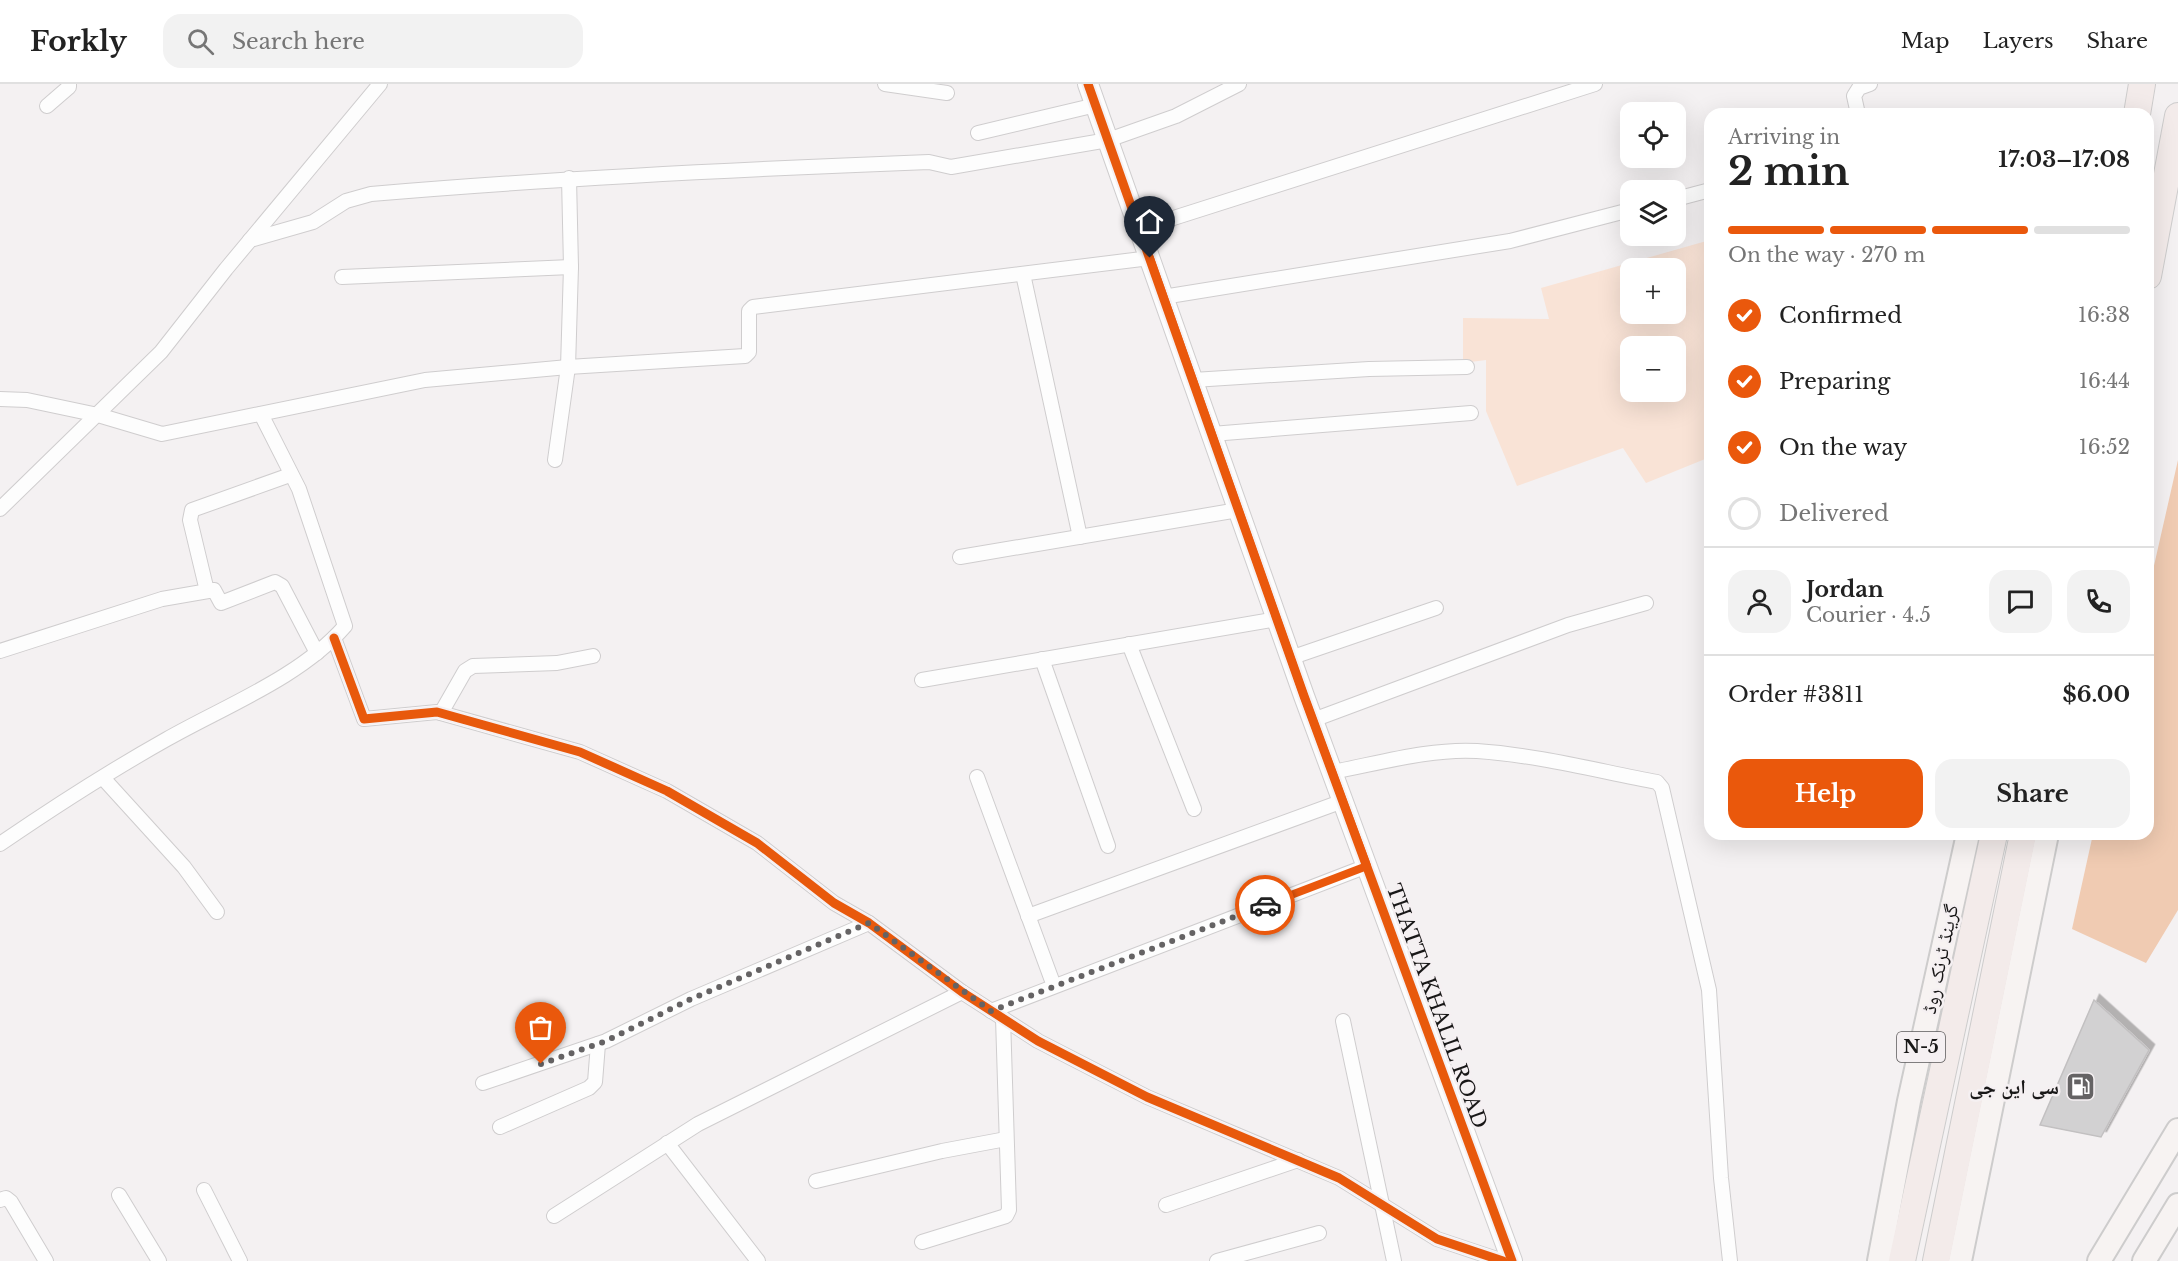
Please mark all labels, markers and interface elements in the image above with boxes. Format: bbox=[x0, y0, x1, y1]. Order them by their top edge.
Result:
search box bbox=[163, 14, 583, 68]
text: Forkly bbox=[30, 24, 127, 59]
icon: search bbox=[184, 25, 217, 58]
text: Search here bbox=[232, 28, 365, 55]
text: Map bbox=[1901, 28, 1950, 54]
text: Layers bbox=[1983, 28, 2054, 54]
text: Share bbox=[2087, 28, 2148, 54]
map controls bbox=[1620, 102, 1686, 402]
button: locate bbox=[1620, 102, 1686, 168]
text: Arriving in bbox=[1728, 125, 1840, 149]
text: 17:03–17:08 bbox=[1998, 146, 2130, 173]
text: 2 min bbox=[1728, 147, 1849, 196]
button: layers bbox=[1620, 180, 1686, 246]
pin bbox=[1124, 196, 1175, 258]
icon: home bbox=[1133, 205, 1166, 238]
text: On the way · 270 m bbox=[1728, 243, 1925, 267]
button: + bbox=[1620, 258, 1686, 324]
icon: check bbox=[1728, 299, 1761, 332]
text: Confirmed bbox=[1779, 302, 1902, 329]
text: 16:38 bbox=[2078, 303, 2130, 327]
button: − bbox=[1620, 336, 1686, 402]
icon: check bbox=[1728, 365, 1761, 398]
text: Preparing bbox=[1779, 368, 1890, 395]
text: 16:44 bbox=[2079, 369, 2130, 393]
icon: check bbox=[1728, 431, 1761, 464]
text: On the way bbox=[1779, 434, 1907, 461]
text: 16:52 bbox=[2079, 435, 2130, 459]
text: Delivered bbox=[1779, 500, 1889, 527]
button: person bbox=[1728, 570, 1791, 633]
button: chat bbox=[1989, 570, 2052, 633]
button: phone bbox=[2067, 570, 2130, 633]
text: Jordan bbox=[1806, 576, 1884, 603]
text: Courier · 4.5 bbox=[1806, 603, 1931, 627]
text: Order #3811 bbox=[1728, 681, 1864, 708]
text: $6.00 bbox=[2063, 681, 2130, 708]
button: Help bbox=[1728, 759, 1923, 828]
button: Share bbox=[1935, 759, 2130, 828]
courier bbox=[1235, 875, 1295, 935]
street label: THATTA KHALIL ROAD bbox=[1382, 880, 1492, 1132]
icon: car bbox=[1249, 889, 1282, 922]
street label: گرینڈ ٹرنک روڈ bbox=[1917, 902, 1963, 1016]
pin bbox=[515, 1002, 566, 1064]
icon: bag bbox=[524, 1011, 557, 1044]
road number: N-5 bbox=[1897, 1032, 1945, 1062]
fuel station icon: سی این جی bbox=[2064, 1071, 2096, 1103]
place label: سی این جی bbox=[1969, 1075, 2059, 1100]

